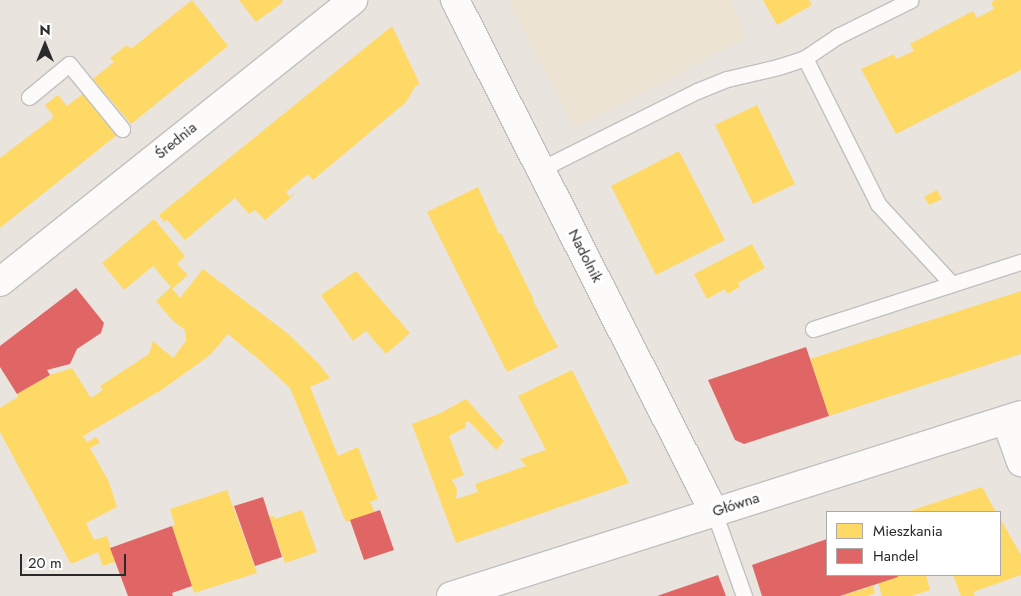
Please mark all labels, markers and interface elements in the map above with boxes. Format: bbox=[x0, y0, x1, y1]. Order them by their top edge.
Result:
north arrow bbox=[20, 20, 70, 70]
text: N bbox=[39, 20, 51, 40]
street label: Średnia bbox=[152, 119, 200, 163]
street label: Nadolnik bbox=[564, 226, 606, 286]
street label: Główna bbox=[710, 489, 762, 521]
legend bbox=[826, 511, 1001, 576]
text: Mieszkania bbox=[873, 520, 943, 542]
scale bar bbox=[22, 544, 129, 576]
text: Handel bbox=[873, 545, 919, 567]
text: 20 m bbox=[28, 552, 62, 574]

